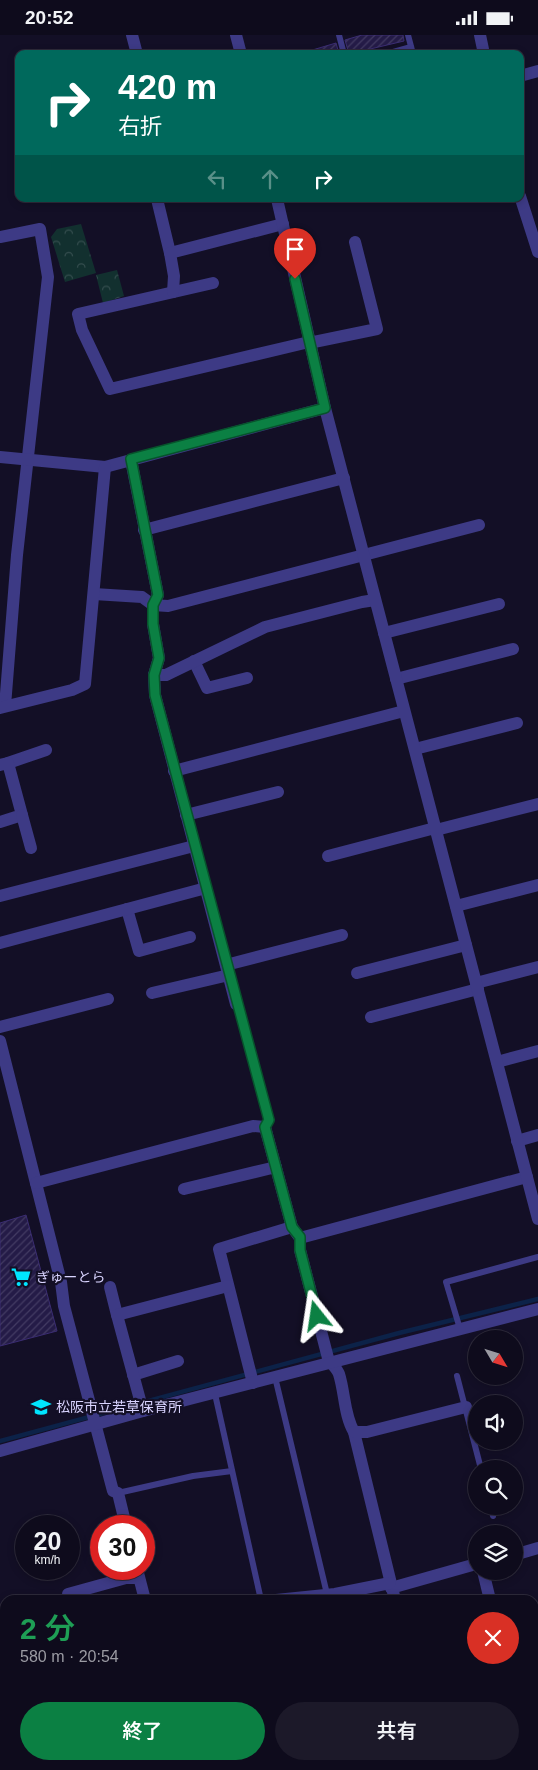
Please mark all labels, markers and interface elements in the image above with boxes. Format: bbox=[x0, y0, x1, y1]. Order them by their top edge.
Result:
text: 20:52 bbox=[25, 7, 74, 28]
text: 420 m bbox=[118, 67, 217, 106]
icon: right bbox=[35, 70, 100, 135]
text: 右折 bbox=[118, 114, 162, 139]
icon: left bbox=[203, 165, 231, 193]
icon: ahead bbox=[256, 165, 284, 193]
icon: right bbox=[309, 165, 337, 193]
pin bbox=[274, 228, 316, 279]
icon: arrive bbox=[281, 235, 309, 263]
supermarket icon: ぎゅーとら bbox=[10, 1266, 32, 1288]
place label: ぎゅーとら bbox=[36, 1269, 106, 1285]
position arrow bbox=[290, 1289, 342, 1341]
north arrow bbox=[468, 1330, 522, 1385]
map controls bbox=[468, 1330, 523, 1580]
button: sound bbox=[468, 1395, 523, 1450]
school or university icon: 松阪市立若草保育所 bbox=[30, 1396, 52, 1418]
place label: 松阪市立若草保育所 bbox=[56, 1399, 182, 1415]
button: search bbox=[468, 1460, 523, 1515]
speed limit sign: 30 bbox=[90, 1515, 155, 1580]
button: layers bbox=[468, 1525, 523, 1580]
text: 20 bbox=[34, 1527, 61, 1555]
text: km/h bbox=[34, 1553, 61, 1567]
text: 2 分 bbox=[20, 1612, 75, 1645]
button: close bbox=[467, 1612, 519, 1664]
text: 580 m · 20:54 bbox=[20, 1648, 119, 1665]
button: 終了 bbox=[20, 1702, 265, 1760]
button: 共有 bbox=[275, 1702, 519, 1760]

